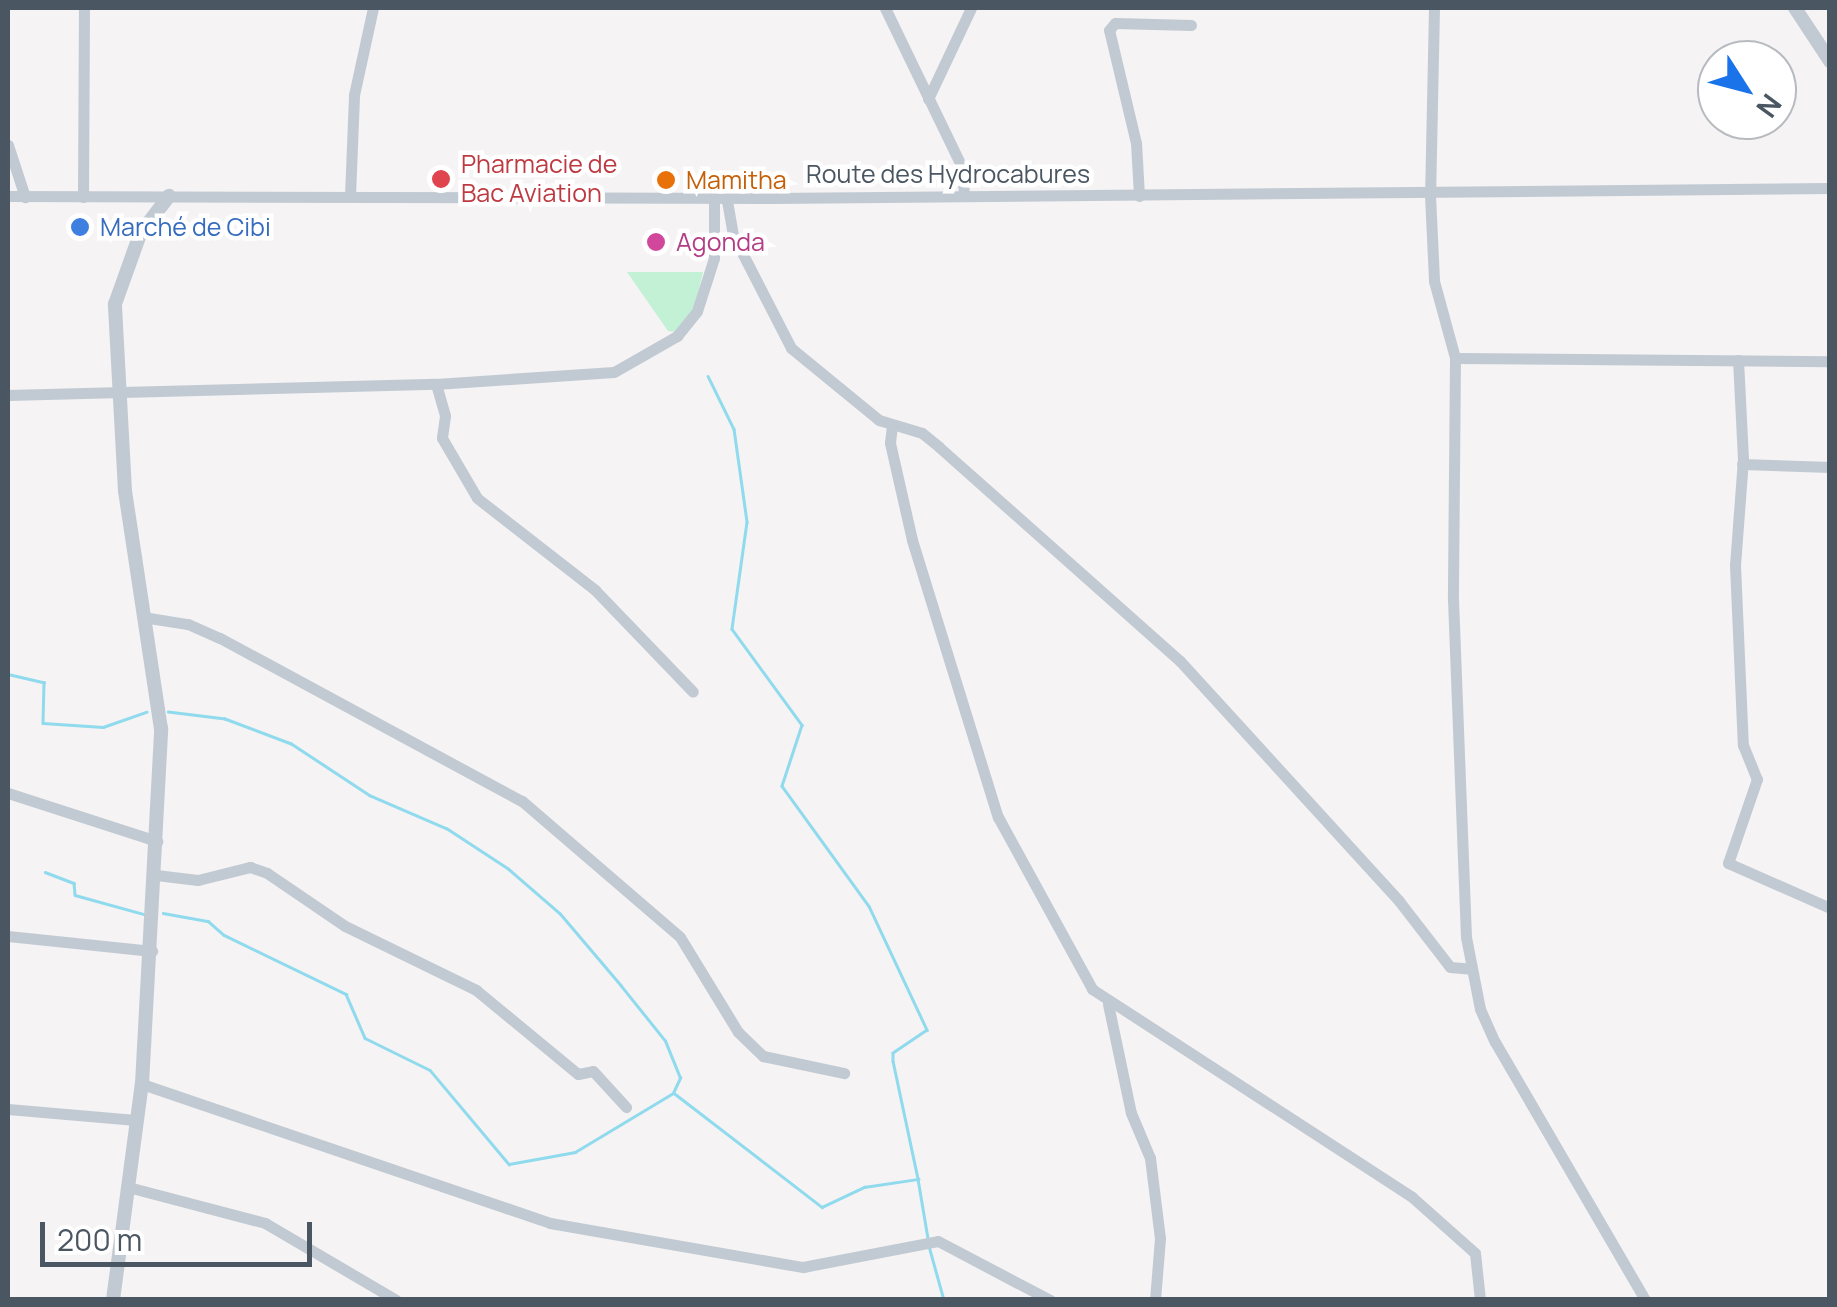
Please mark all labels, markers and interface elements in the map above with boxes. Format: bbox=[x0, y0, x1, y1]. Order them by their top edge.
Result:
north arrow bbox=[1697, 40, 1797, 140]
text: N bbox=[1748, 87, 1791, 126]
place label: Pharmacie de Bac Aviation bbox=[461, 150, 617, 209]
street label: Route des Hydrocabures bbox=[806, 159, 1090, 189]
place label: Mamitha bbox=[686, 165, 787, 195]
marker: Pharmacie de Bac Aviation bbox=[430, 168, 452, 190]
marker: Mamitha bbox=[655, 169, 677, 191]
place label: Marché de Cibi bbox=[100, 212, 271, 242]
marker: Marché de Cibi bbox=[69, 216, 91, 238]
place label: Agonda bbox=[676, 227, 765, 257]
marker: Agonda bbox=[645, 231, 667, 253]
scale bar bbox=[45, 1202, 318, 1264]
text: 200 m bbox=[57, 1219, 142, 1260]

